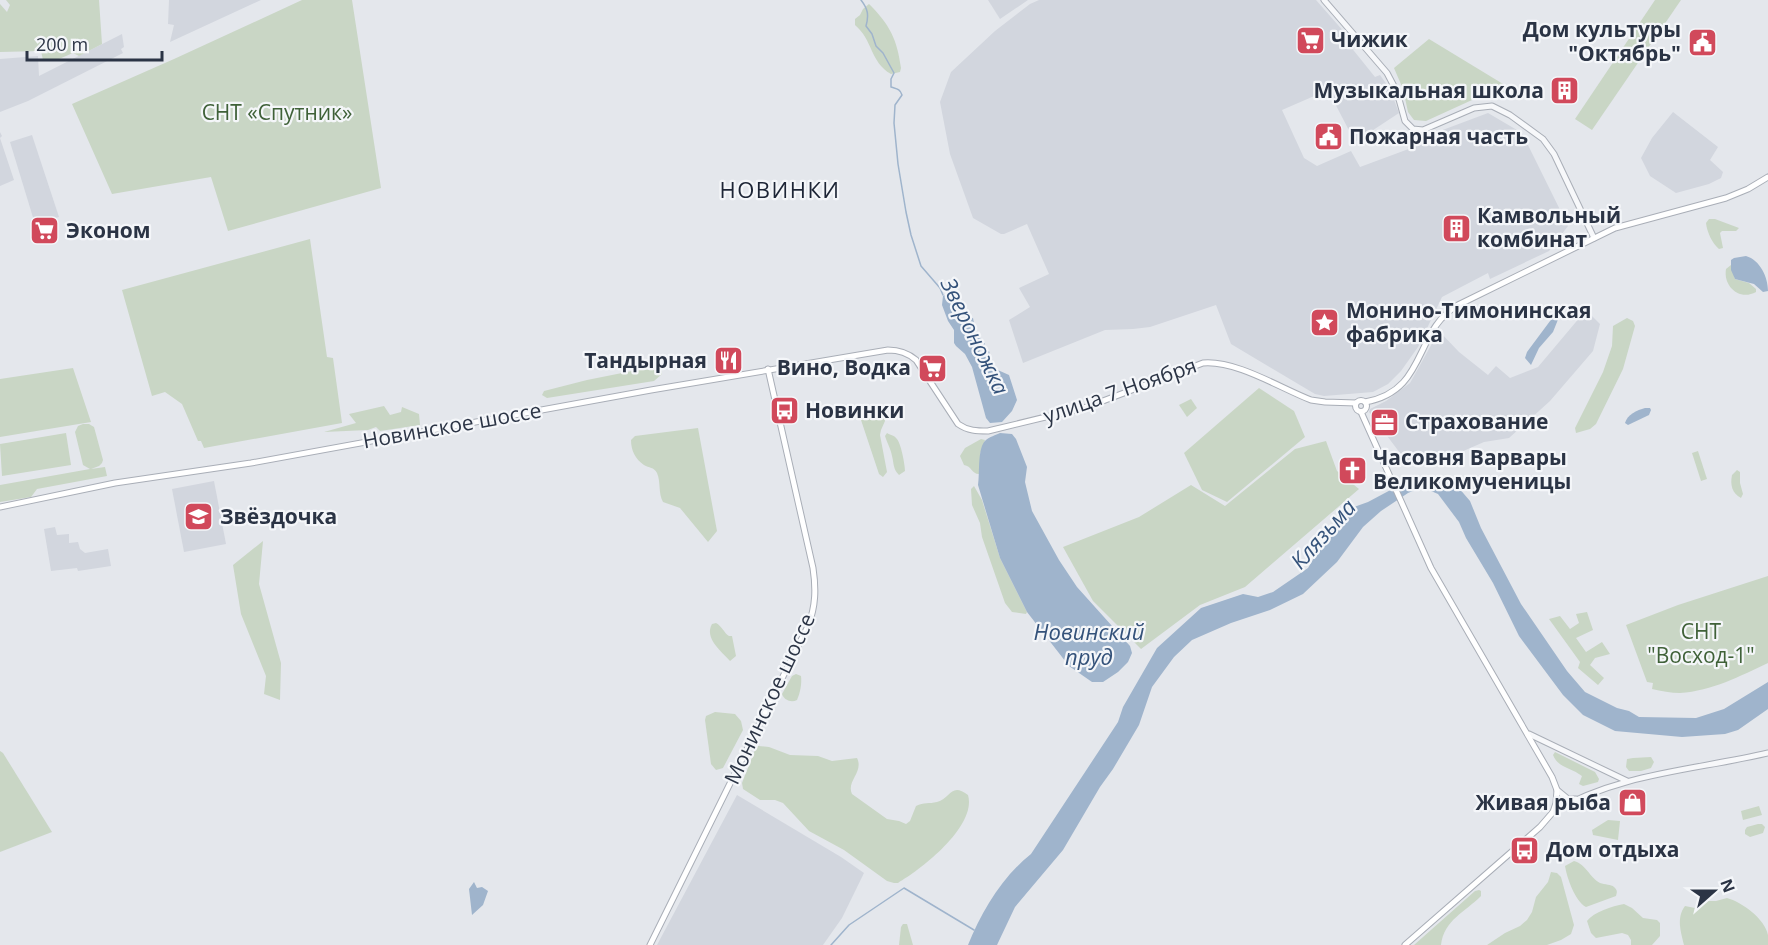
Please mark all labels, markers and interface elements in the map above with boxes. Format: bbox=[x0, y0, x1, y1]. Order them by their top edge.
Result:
place label: Дом культуры "Октябрь" bbox=[1523, 15, 1681, 67]
scale bar bbox=[27, 24, 162, 62]
supermarket icon: Чижик bbox=[1294, 24, 1326, 56]
place label: Чижик bbox=[1331, 25, 1408, 53]
public building icon: Дом культуры "Октябрь" bbox=[1686, 26, 1718, 58]
text: 200 m bbox=[36, 32, 88, 56]
building icon: Музыкальная школа bbox=[1549, 75, 1581, 107]
place label: Музыкальная школа bbox=[1314, 76, 1544, 104]
park label: СНТ «Спутник» bbox=[202, 98, 352, 126]
public building icon: Пожарная часть bbox=[1312, 121, 1344, 153]
place label: Пожарная часть bbox=[1349, 122, 1528, 150]
district label: НОВИНКИ bbox=[719, 174, 841, 204]
place label: Камвольный комбинат bbox=[1477, 201, 1621, 253]
building icon: Камвольный комбинат bbox=[1440, 212, 1472, 244]
supermarket icon: Эконом bbox=[29, 215, 61, 247]
place label: Эконом bbox=[66, 216, 151, 244]
water label: Звероножка bbox=[934, 271, 1017, 399]
place label: Монино-Тимонинская фабрика bbox=[1346, 296, 1591, 348]
place icon: Монино-Тимонинская фабрика bbox=[1309, 307, 1341, 339]
restaurant icon: Тандырная bbox=[712, 345, 744, 377]
place label: Тандырная bbox=[584, 346, 707, 374]
street label: улица 7 Ноября bbox=[1039, 351, 1200, 429]
supermarket icon: Вино, Водка bbox=[916, 352, 948, 384]
place label: Вино, Водка bbox=[777, 353, 911, 381]
bus stop icon: Новинки bbox=[768, 395, 800, 427]
street label: Новинское шоссе bbox=[360, 396, 543, 455]
place label: Новинки bbox=[805, 396, 904, 424]
office icon: Страхование bbox=[1368, 406, 1400, 438]
place label: Страхование bbox=[1405, 407, 1548, 435]
place label: Часовня Варвары Великомученицы bbox=[1373, 443, 1571, 495]
church icon: Часовня Варвары Великомученицы bbox=[1336, 454, 1368, 486]
water label: Клязьма bbox=[1283, 492, 1362, 575]
school or university icon: Звёздочка bbox=[183, 501, 215, 533]
place label: Звёздочка bbox=[220, 502, 337, 530]
street label: Монинское шоссе bbox=[717, 609, 821, 789]
water label: Новинский пруд bbox=[1034, 616, 1145, 671]
park label: СНТ "Восход-1" bbox=[1647, 617, 1755, 669]
shop icon: Живая рыба bbox=[1616, 787, 1648, 819]
place label: Живая рыба bbox=[1475, 788, 1611, 816]
bus stop icon: Дом отдыха bbox=[1509, 834, 1541, 866]
place label: Дом отдыха bbox=[1546, 835, 1679, 863]
north arrow bbox=[1684, 861, 1744, 921]
text: N bbox=[1715, 876, 1741, 896]

